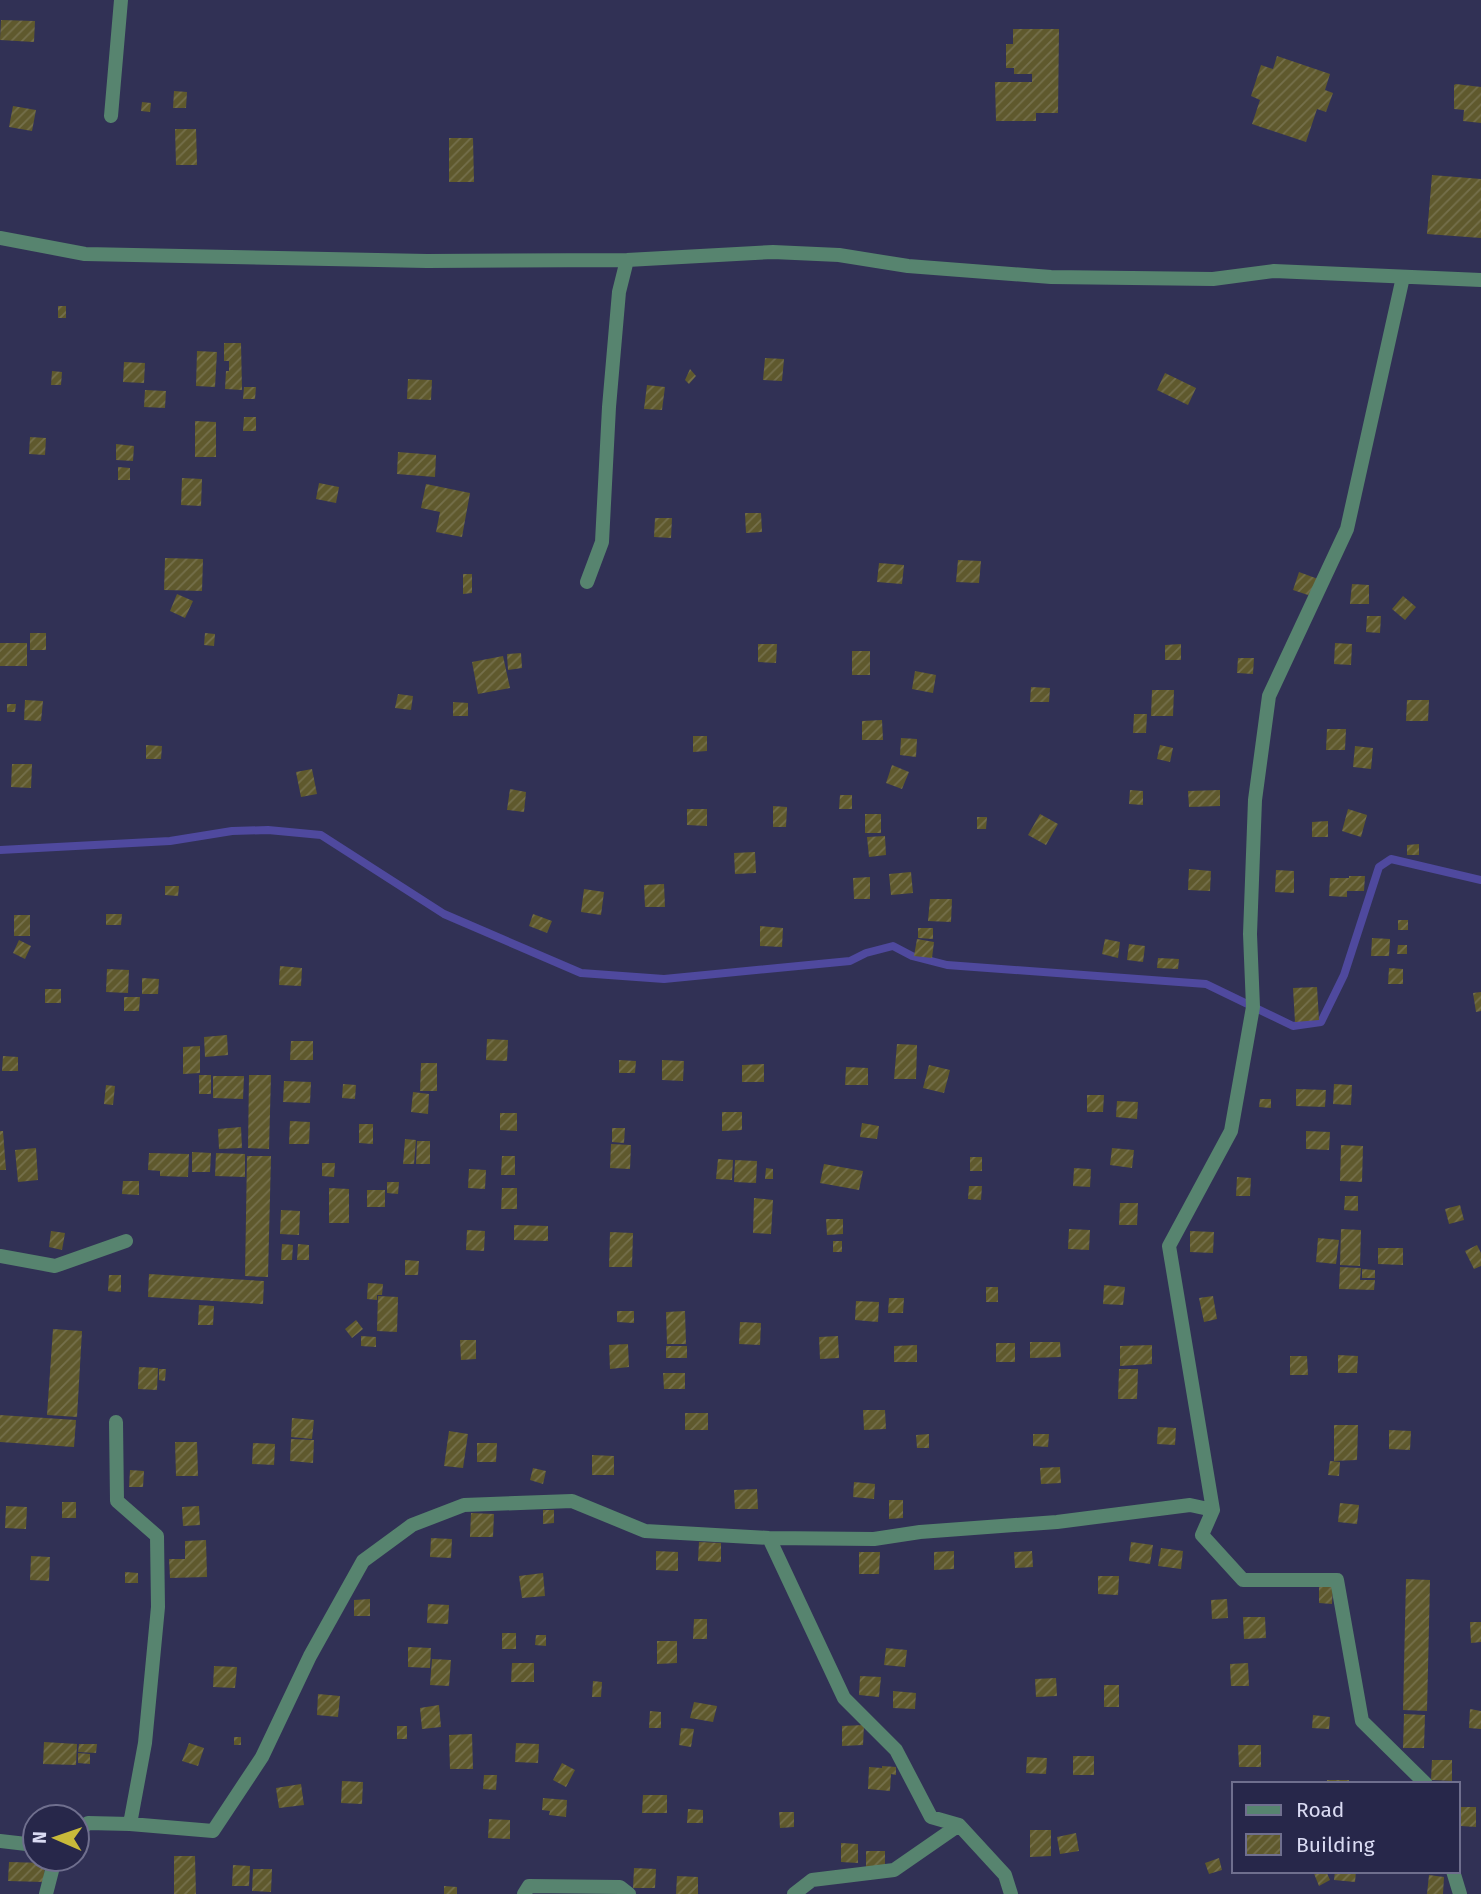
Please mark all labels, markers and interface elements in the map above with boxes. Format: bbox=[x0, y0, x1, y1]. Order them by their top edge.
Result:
legend bbox=[1232, 1782, 1460, 1873]
text: Road bbox=[1296, 1797, 1344, 1823]
north arrow bbox=[21, 1803, 91, 1873]
text: N bbox=[28, 1831, 51, 1844]
text: Building bbox=[1296, 1832, 1375, 1858]

